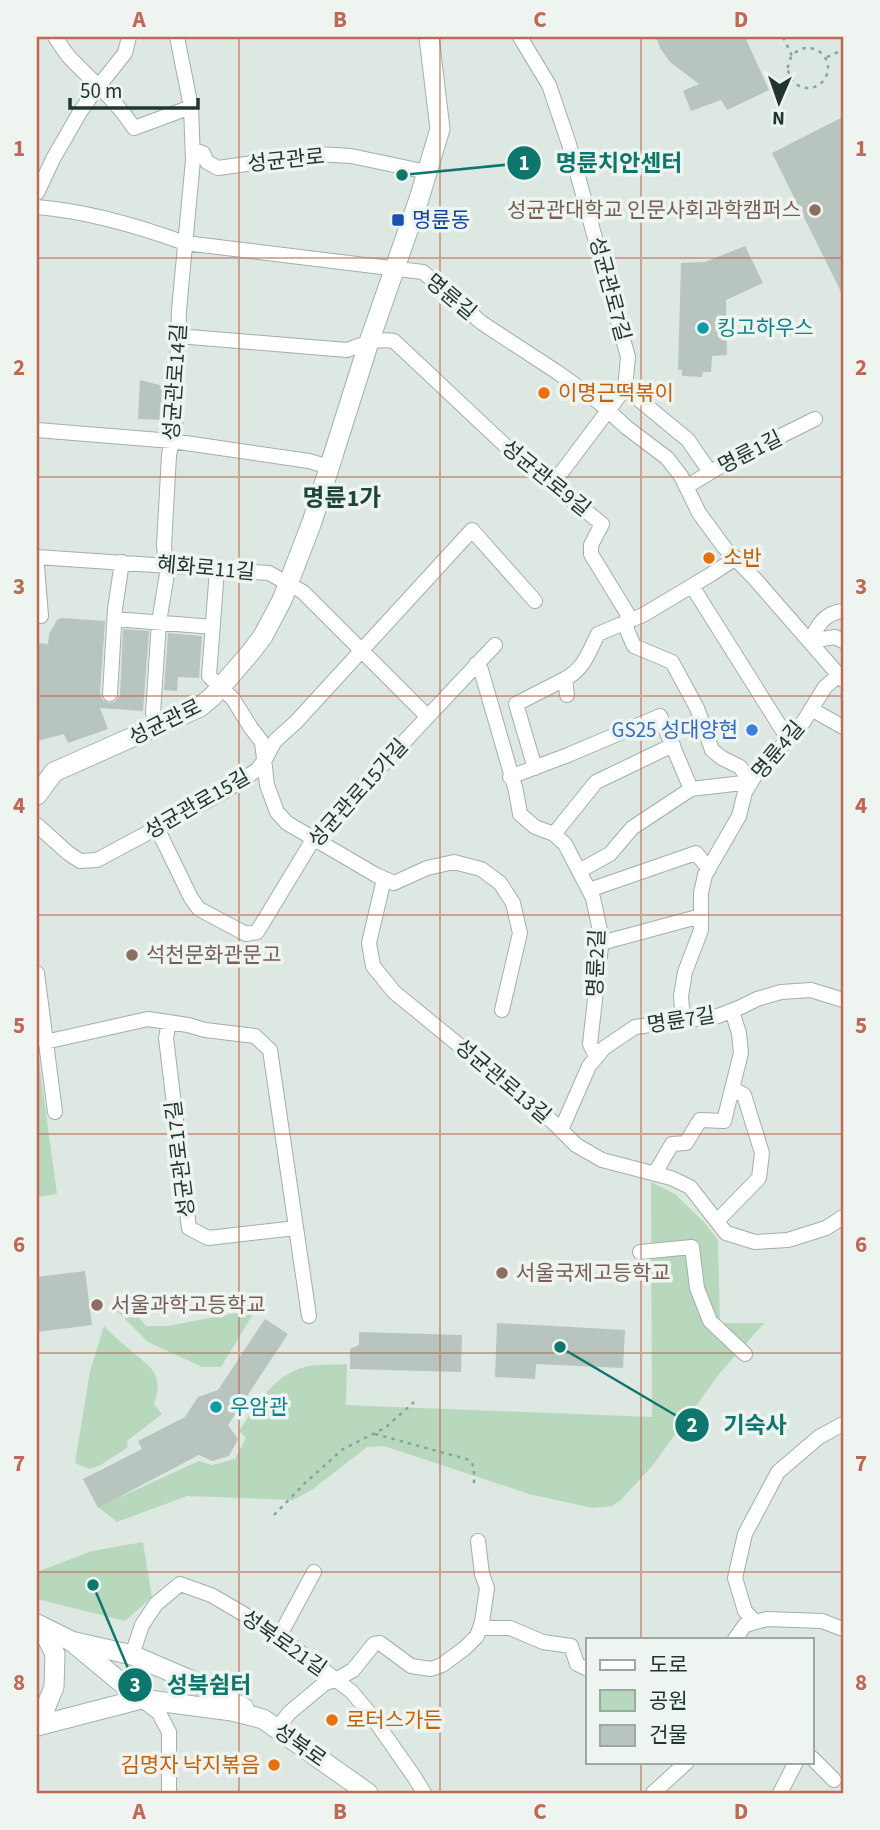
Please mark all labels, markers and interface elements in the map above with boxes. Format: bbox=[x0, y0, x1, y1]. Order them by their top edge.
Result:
text: A bbox=[131, 3, 146, 36]
text: B bbox=[333, 3, 347, 36]
text: C bbox=[533, 3, 547, 36]
text: D bbox=[734, 3, 748, 36]
scale bar bbox=[70, 66, 198, 110]
north arrow bbox=[744, 66, 814, 136]
text: 50 m bbox=[80, 76, 122, 106]
text: N bbox=[772, 104, 785, 131]
text: 1 bbox=[13, 132, 25, 165]
text: 1 bbox=[855, 132, 867, 165]
street label: 성균관로 bbox=[246, 141, 326, 179]
callout: 명륜치안센터 bbox=[507, 141, 697, 185]
text: 명륜치안센터 bbox=[556, 147, 682, 180]
text: 1 bbox=[518, 148, 530, 178]
place label: 성균관대학교 인문사회과학캠퍼스 bbox=[507, 195, 801, 225]
marker: 성균관대학교 인문사회과학캠퍼스 bbox=[807, 202, 823, 218]
place label: 명륜동 bbox=[412, 205, 470, 235]
marker: 명륜동 bbox=[390, 212, 406, 228]
street label: 성균관로7길 bbox=[582, 233, 638, 345]
street label: 명륜길 bbox=[419, 267, 483, 327]
place label: 킹고하우스 bbox=[717, 313, 814, 343]
marker: 킹고하우스 bbox=[695, 320, 711, 336]
street label: 성균관로14길 bbox=[156, 322, 194, 442]
text: 2 bbox=[13, 351, 25, 384]
text: 2 bbox=[855, 351, 867, 384]
place label: 이명근떡볶이 bbox=[558, 378, 674, 408]
marker: 이명근떡볶이 bbox=[536, 385, 552, 401]
street label: 명륜1길 bbox=[713, 423, 787, 481]
street label: 성균관로9길 bbox=[495, 433, 597, 523]
district label: 명륜1가 bbox=[303, 481, 381, 516]
place label: 소반 bbox=[723, 543, 762, 573]
street label: 혜화로11길 bbox=[156, 549, 256, 587]
marker: 소반 bbox=[701, 550, 717, 566]
text: 3 bbox=[13, 570, 25, 603]
text: 3 bbox=[855, 570, 867, 603]
street label: 성균관로 bbox=[124, 692, 206, 752]
street label: 명륜4길 bbox=[745, 714, 811, 786]
place label: GS25 성대양현 bbox=[611, 715, 738, 745]
marker: GS25 성대양현 bbox=[744, 722, 760, 738]
street label: 성균관로15가길 bbox=[301, 732, 415, 854]
street label: 성균관로15길 bbox=[139, 762, 255, 846]
text: 4 bbox=[13, 789, 25, 822]
text: 4 bbox=[855, 789, 867, 822]
street label: 명륜2길 bbox=[580, 928, 612, 998]
place label: 석천문화관문고 bbox=[146, 940, 281, 970]
marker: 석천문화관문고 bbox=[124, 947, 140, 963]
street label: 명륜7길 bbox=[645, 1000, 717, 1040]
text: 5 bbox=[13, 1009, 25, 1042]
text: 5 bbox=[855, 1009, 867, 1042]
street label: 성균관로13길 bbox=[448, 1032, 558, 1130]
street label: 성균관로17길 bbox=[158, 1099, 202, 1219]
text: 6 bbox=[13, 1228, 25, 1261]
text: 6 bbox=[855, 1228, 867, 1261]
place label: 서울국제고등학교 bbox=[516, 1258, 671, 1288]
marker: 서울국제고등학교 bbox=[494, 1265, 510, 1281]
place label: 서울과학고등학교 bbox=[111, 1290, 266, 1320]
marker: 서울과학고등학교 bbox=[89, 1297, 105, 1313]
place label: 우암관 bbox=[230, 1392, 288, 1422]
marker: 우암관 bbox=[208, 1399, 224, 1415]
callout: 기숙사 bbox=[674, 1403, 801, 1447]
text: 기숙사 bbox=[723, 1409, 787, 1442]
text: 2 bbox=[686, 1410, 698, 1440]
text: 7 bbox=[13, 1447, 25, 1480]
text: 7 bbox=[855, 1447, 867, 1480]
street label: 성북로21길 bbox=[235, 1603, 333, 1683]
legend bbox=[586, 1638, 814, 1764]
text: 도로 bbox=[649, 1650, 688, 1680]
callout: 성북쉼터 bbox=[117, 1663, 265, 1707]
text: 8 bbox=[13, 1666, 25, 1699]
text: 8 bbox=[855, 1666, 867, 1699]
text: 성북쉼터 bbox=[167, 1669, 251, 1702]
text: 3 bbox=[129, 1670, 141, 1700]
text: 공원 bbox=[649, 1686, 688, 1716]
place label: 로터스가든 bbox=[346, 1705, 443, 1735]
marker: 로터스가든 bbox=[324, 1712, 340, 1728]
street label: 성북로 bbox=[268, 1716, 332, 1774]
text: 건물 bbox=[649, 1720, 688, 1750]
place label: 김명자 낙지볶음 bbox=[121, 1750, 260, 1780]
marker: 김명자 낙지볶음 bbox=[266, 1757, 282, 1773]
text: A bbox=[131, 1795, 146, 1828]
text: B bbox=[333, 1795, 347, 1828]
text: C bbox=[533, 1795, 547, 1828]
text: D bbox=[734, 1795, 748, 1828]

